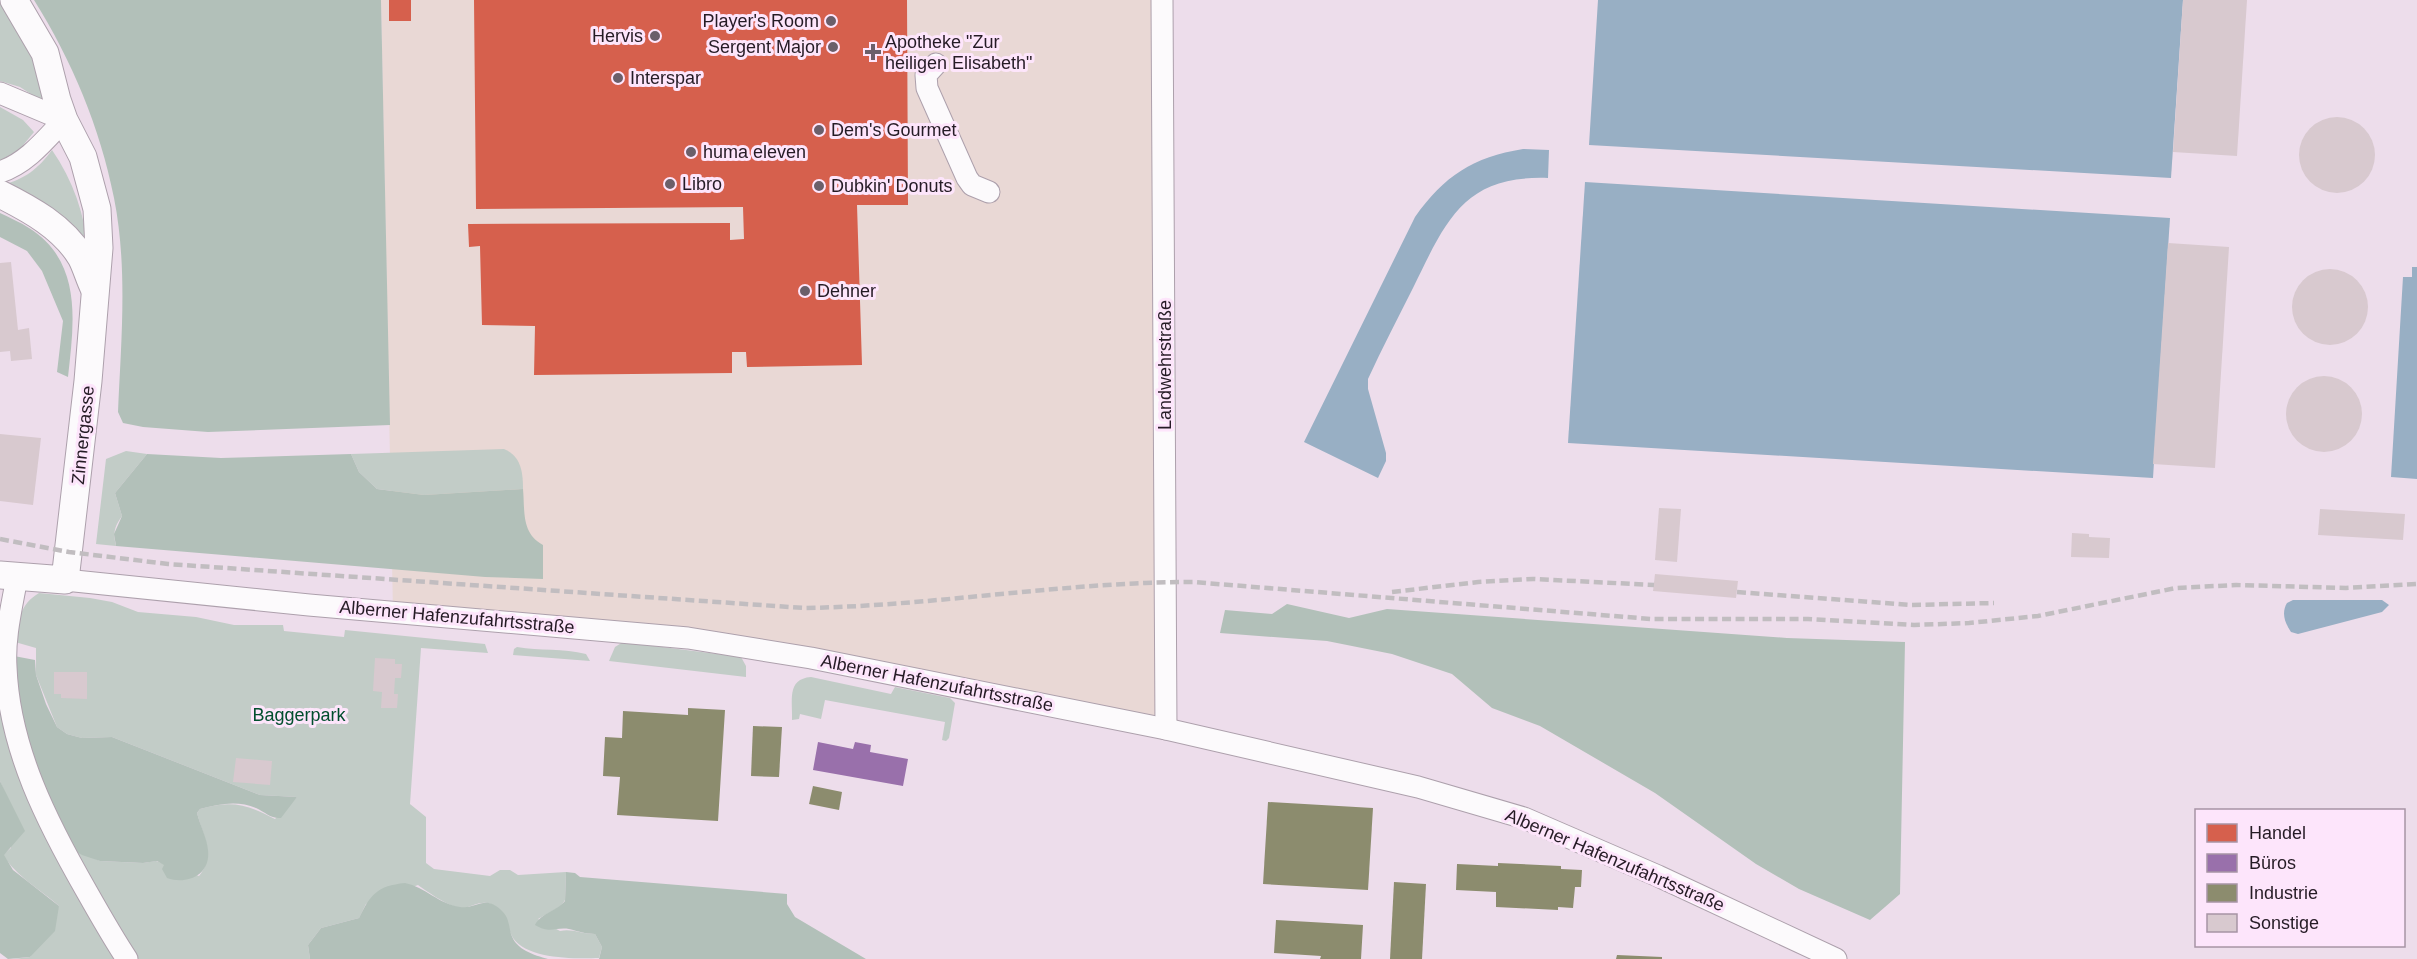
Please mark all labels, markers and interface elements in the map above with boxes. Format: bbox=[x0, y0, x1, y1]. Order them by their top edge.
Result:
place label: Player's Room bbox=[703, 11, 819, 31]
marker: Player's Room bbox=[824, 14, 838, 28]
place label: Hervis bbox=[592, 26, 643, 46]
marker: Hervis bbox=[648, 29, 662, 43]
place label: Apotheke "Zur heiligen Elisabeth" bbox=[885, 32, 1033, 73]
place label: Sergent Major bbox=[708, 37, 821, 57]
marker: Sergent Major bbox=[826, 40, 840, 54]
marker: Apotheke "Zur heiligen Elisabeth" bbox=[866, 45, 880, 59]
place label: Interspar bbox=[630, 68, 701, 88]
marker: Interspar bbox=[611, 71, 625, 85]
place label: Dem's Gourmet bbox=[831, 120, 956, 140]
marker: Dem's Gourmet bbox=[812, 123, 826, 137]
place label: huma eleven bbox=[703, 142, 806, 162]
marker: huma eleven bbox=[684, 145, 698, 159]
place label: Libro bbox=[682, 174, 722, 194]
place label: Dubkin' Donuts bbox=[831, 176, 953, 196]
marker: Libro bbox=[663, 177, 677, 191]
marker: Dubkin' Donuts bbox=[812, 179, 826, 193]
place label: Dehner bbox=[817, 281, 876, 301]
marker: Dehner bbox=[798, 284, 812, 298]
street label: Landwehrstraße bbox=[1155, 300, 1175, 430]
street label: Zinnergasse bbox=[68, 385, 98, 485]
street label: Alberner Hafenzufahrtsstraße bbox=[339, 597, 575, 637]
street label: Alberner Hafenzufahrtsstraße bbox=[819, 651, 1055, 715]
park label: Baggerpark bbox=[252, 705, 347, 725]
street label: Alberner Hafenzufahrtsstraße bbox=[1502, 805, 1728, 915]
legend bbox=[2195, 809, 2405, 947]
text: Handel bbox=[2249, 823, 2306, 843]
text: Büros bbox=[2249, 853, 2296, 873]
text: Industrie bbox=[2249, 883, 2318, 903]
text: Sonstige bbox=[2249, 913, 2319, 933]

